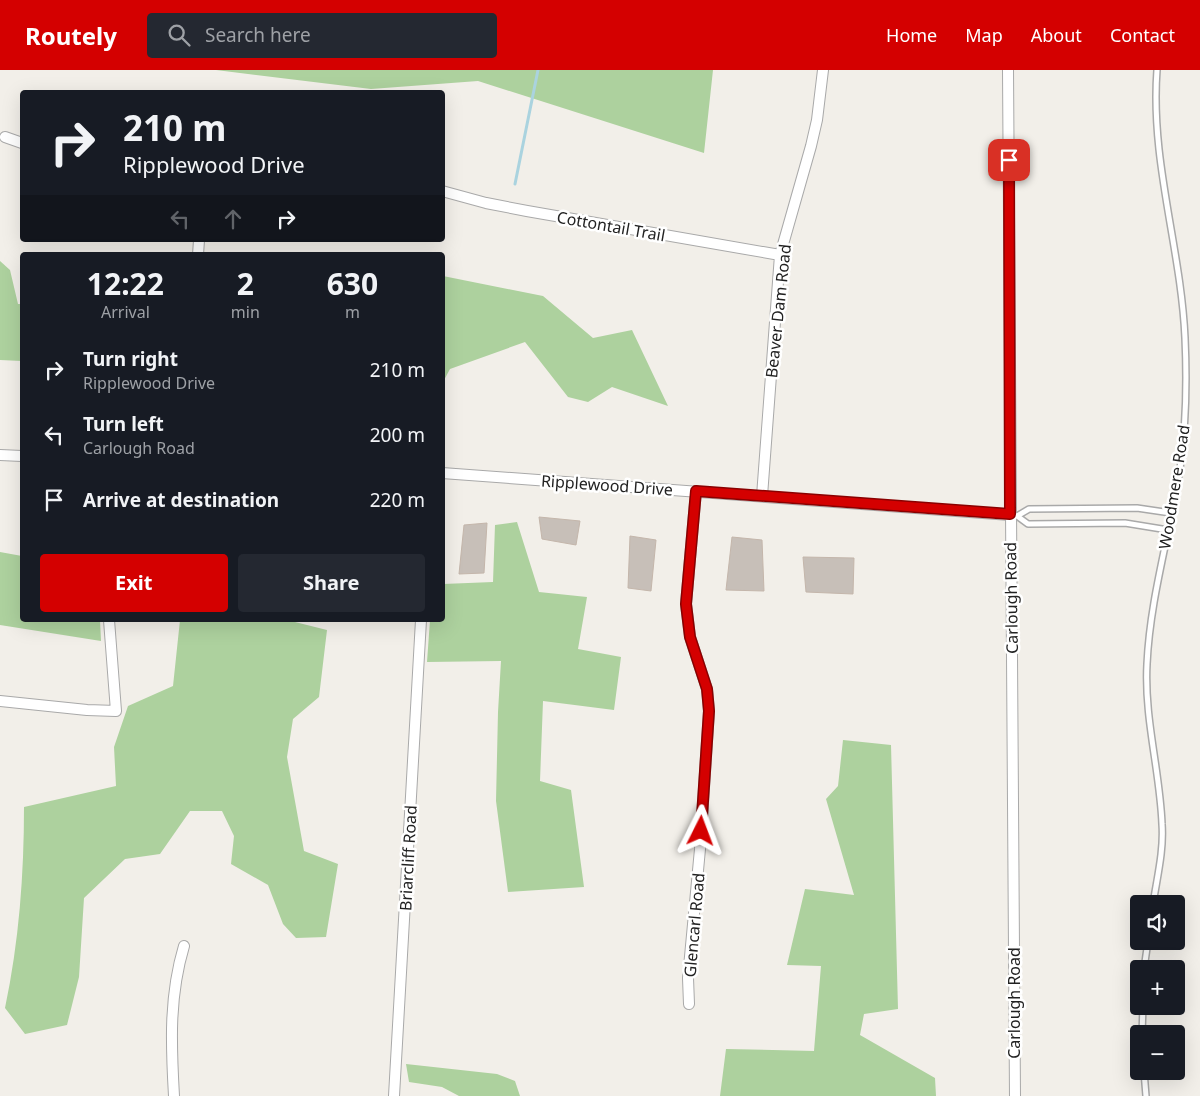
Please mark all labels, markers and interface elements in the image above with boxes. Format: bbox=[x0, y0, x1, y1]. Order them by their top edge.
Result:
search box bbox=[147, 13, 497, 58]
text: Routely bbox=[25, 19, 117, 52]
icon: search bbox=[165, 21, 193, 49]
text: Search here bbox=[205, 22, 311, 48]
text: Home bbox=[886, 23, 937, 47]
text: Map bbox=[965, 23, 1003, 47]
text: About bbox=[1031, 23, 1082, 47]
text: Contact bbox=[1110, 23, 1175, 47]
text: 210 m bbox=[123, 104, 226, 151]
icon: right bbox=[40, 110, 105, 175]
pin bbox=[988, 139, 1030, 181]
icon: arrive bbox=[995, 146, 1023, 174]
text: Ripplewood Drive bbox=[123, 149, 305, 179]
icon: left bbox=[166, 205, 194, 233]
icon: ahead bbox=[219, 205, 247, 233]
icon: right bbox=[272, 205, 300, 233]
street label: Cottontail Trail bbox=[555, 206, 667, 246]
street label: Beaver Dam Road bbox=[760, 243, 796, 379]
text: 12:22 bbox=[87, 263, 164, 304]
text: 2 bbox=[237, 263, 254, 304]
text: 630 bbox=[327, 263, 378, 304]
text: Arrival bbox=[101, 301, 150, 323]
text: min bbox=[231, 301, 260, 323]
text: m bbox=[345, 301, 360, 323]
text: Turn right bbox=[83, 346, 178, 372]
icon: right bbox=[40, 356, 68, 384]
text: 210 m bbox=[370, 357, 425, 383]
text: Ripplewood Drive bbox=[83, 372, 215, 394]
text: Turn left bbox=[83, 411, 164, 437]
icon: left bbox=[40, 421, 68, 449]
text: 200 m bbox=[370, 422, 425, 448]
street label: Woodmere Road bbox=[1153, 423, 1195, 551]
text: Carlough Road bbox=[83, 437, 195, 459]
street label: Ripplewood Drive bbox=[540, 469, 674, 501]
icon: arrive bbox=[40, 486, 68, 514]
text: Arrive at destination bbox=[83, 487, 279, 513]
text: 220 m bbox=[370, 487, 425, 513]
street label: Carlough Road bbox=[999, 542, 1023, 654]
button: Exit bbox=[40, 554, 228, 612]
button: Share bbox=[238, 554, 425, 612]
position arrow bbox=[674, 804, 726, 856]
street label: Briarcliff Road bbox=[394, 805, 422, 911]
street label: Glencarl Road bbox=[678, 872, 710, 978]
map controls bbox=[1130, 895, 1185, 1080]
button: sound bbox=[1130, 895, 1185, 950]
street label: Carlough Road bbox=[1003, 947, 1025, 1059]
button: + bbox=[1130, 960, 1185, 1015]
button: − bbox=[1130, 1025, 1185, 1080]

